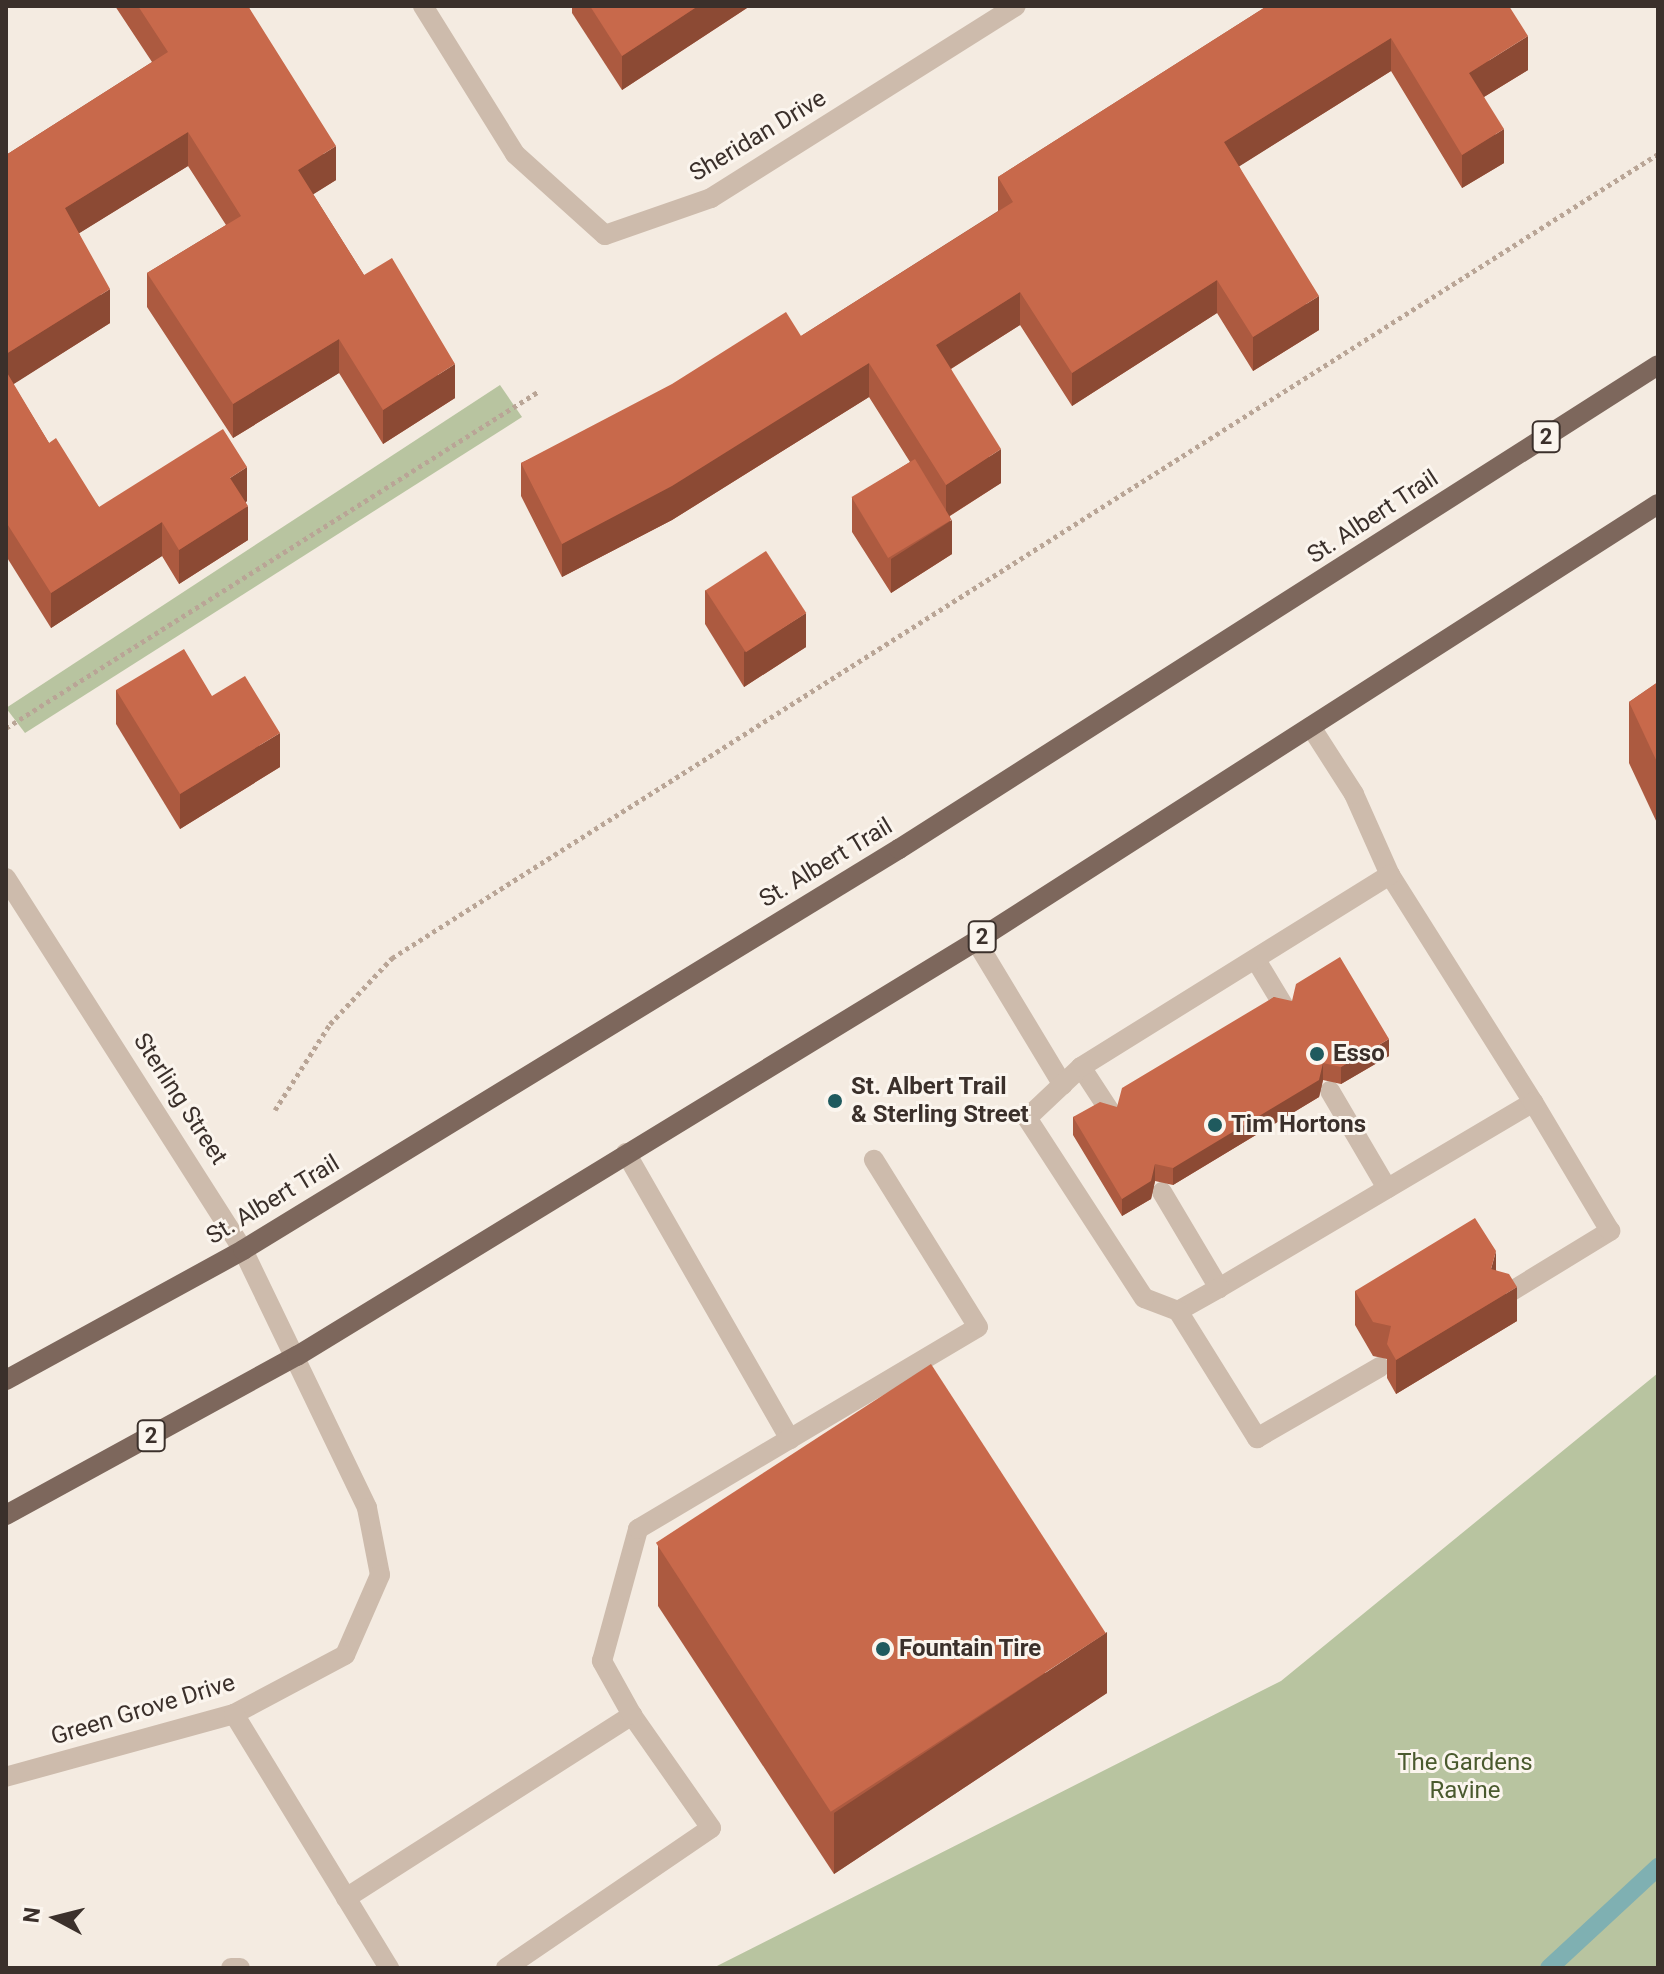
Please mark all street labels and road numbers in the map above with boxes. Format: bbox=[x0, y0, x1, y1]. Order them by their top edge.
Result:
street label: Sheridan Drive bbox=[685, 84, 831, 188]
road number: 2 bbox=[1530, 419, 1562, 455]
street label: St. Albert Trail bbox=[1302, 464, 1444, 570]
street label: St. Albert Trail bbox=[754, 812, 898, 914]
road number: 2 bbox=[966, 919, 998, 955]
street label: Sterling Street bbox=[127, 1028, 233, 1170]
street label: St. Albert Trail bbox=[201, 1149, 345, 1251]
road number: 2 bbox=[135, 1418, 167, 1454]
street label: Green Grove Drive bbox=[48, 1668, 238, 1752]

